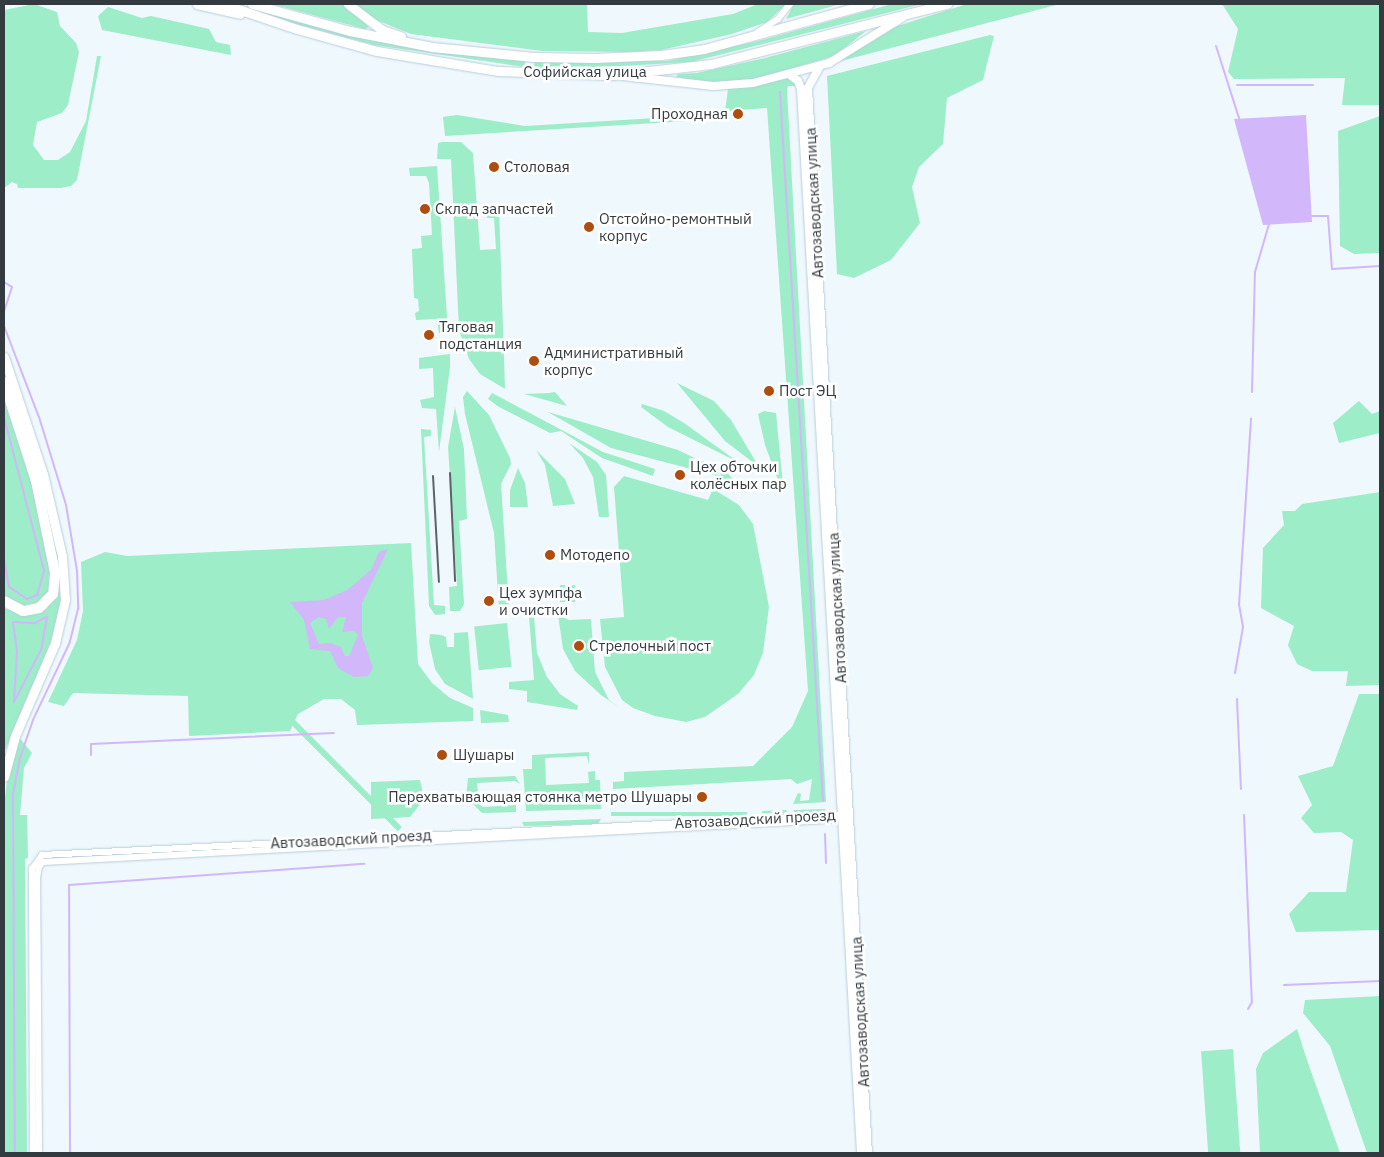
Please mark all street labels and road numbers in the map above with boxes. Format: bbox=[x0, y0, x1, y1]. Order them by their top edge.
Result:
street label: Софийская улица bbox=[523, 63, 647, 81]
street label: Автозаводская улица bbox=[801, 127, 827, 279]
street label: Автозаводская улица bbox=[824, 532, 850, 684]
street label: Автозаводский проезд bbox=[674, 806, 836, 832]
street label: Автозаводский проезд bbox=[270, 826, 432, 852]
street label: Автозаводская улица bbox=[847, 936, 873, 1088]

